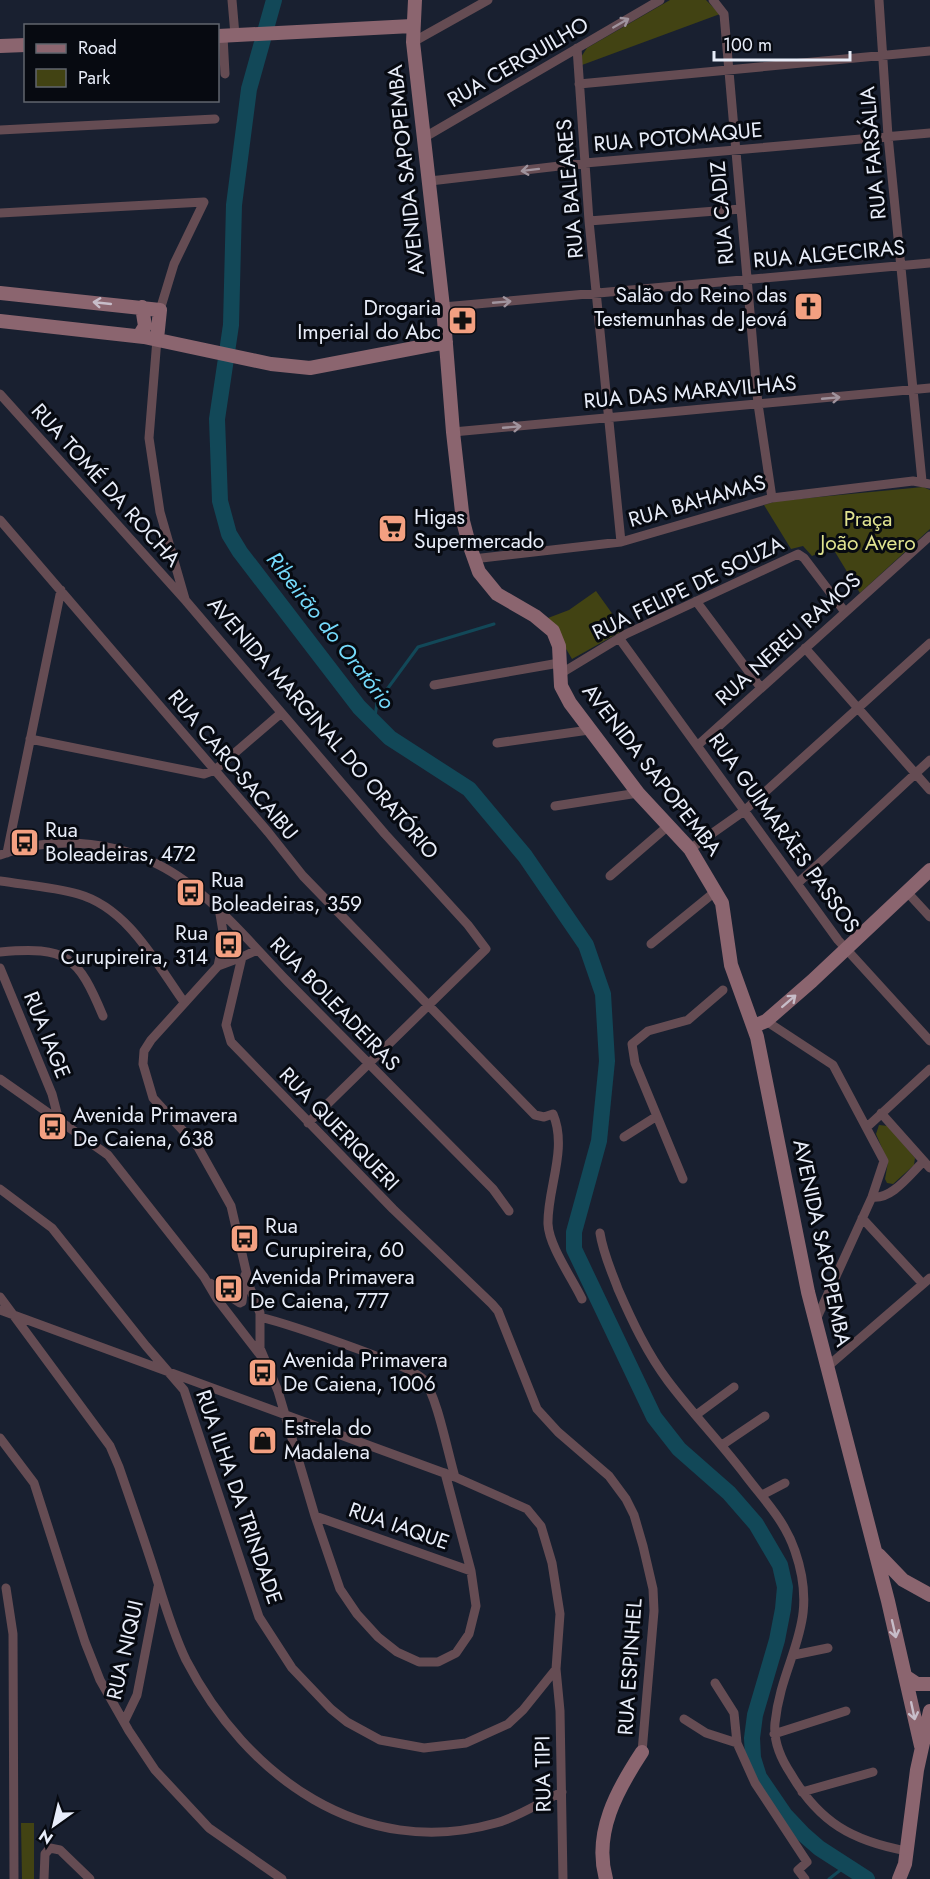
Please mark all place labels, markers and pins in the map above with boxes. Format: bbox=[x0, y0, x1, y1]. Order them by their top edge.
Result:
place label: Salão do Reino das Testemunhas de Jeová bbox=[594, 280, 787, 334]
church icon: Salão do Reino das Testemunhas de Jeová bbox=[792, 291, 824, 323]
place label: Drogaria Imperial do Abc bbox=[297, 293, 441, 347]
pharmacy icon: Drogaria Imperial do Abc bbox=[446, 304, 478, 336]
place label: Higas Supermercado bbox=[414, 502, 544, 556]
supermarket icon: Higas Supermercado bbox=[377, 513, 409, 545]
place label: Rua Boleadeiras, 472 bbox=[45, 815, 196, 869]
bus stop icon: Rua Boleadeiras, 472 bbox=[8, 826, 40, 858]
place label: Rua Boleadeiras, 359 bbox=[211, 865, 362, 919]
bus stop icon: Rua Boleadeiras, 359 bbox=[174, 876, 206, 908]
place label: Rua Curupireira, 314 bbox=[61, 918, 208, 972]
bus stop icon: Rua Curupireira, 314 bbox=[213, 929, 245, 961]
place label: Avenida Primavera De Caiena, 638 bbox=[73, 1100, 238, 1154]
bus stop icon: Avenida Primavera De Caiena, 638 bbox=[36, 1111, 68, 1143]
place label: Rua Curupireira, 60 bbox=[265, 1211, 404, 1265]
bus stop icon: Rua Curupireira, 60 bbox=[228, 1222, 260, 1254]
place label: Avenida Primavera De Caiena, 777 bbox=[250, 1262, 415, 1316]
bus stop icon: Avenida Primavera De Caiena, 777 bbox=[213, 1273, 245, 1305]
place label: Avenida Primavera De Caiena, 1006 bbox=[283, 1345, 448, 1399]
bus stop icon: Avenida Primavera De Caiena, 1006 bbox=[246, 1356, 278, 1388]
place label: Estrela do Madalena bbox=[284, 1413, 371, 1467]
shop icon: Estrela do Madalena bbox=[247, 1424, 279, 1456]

